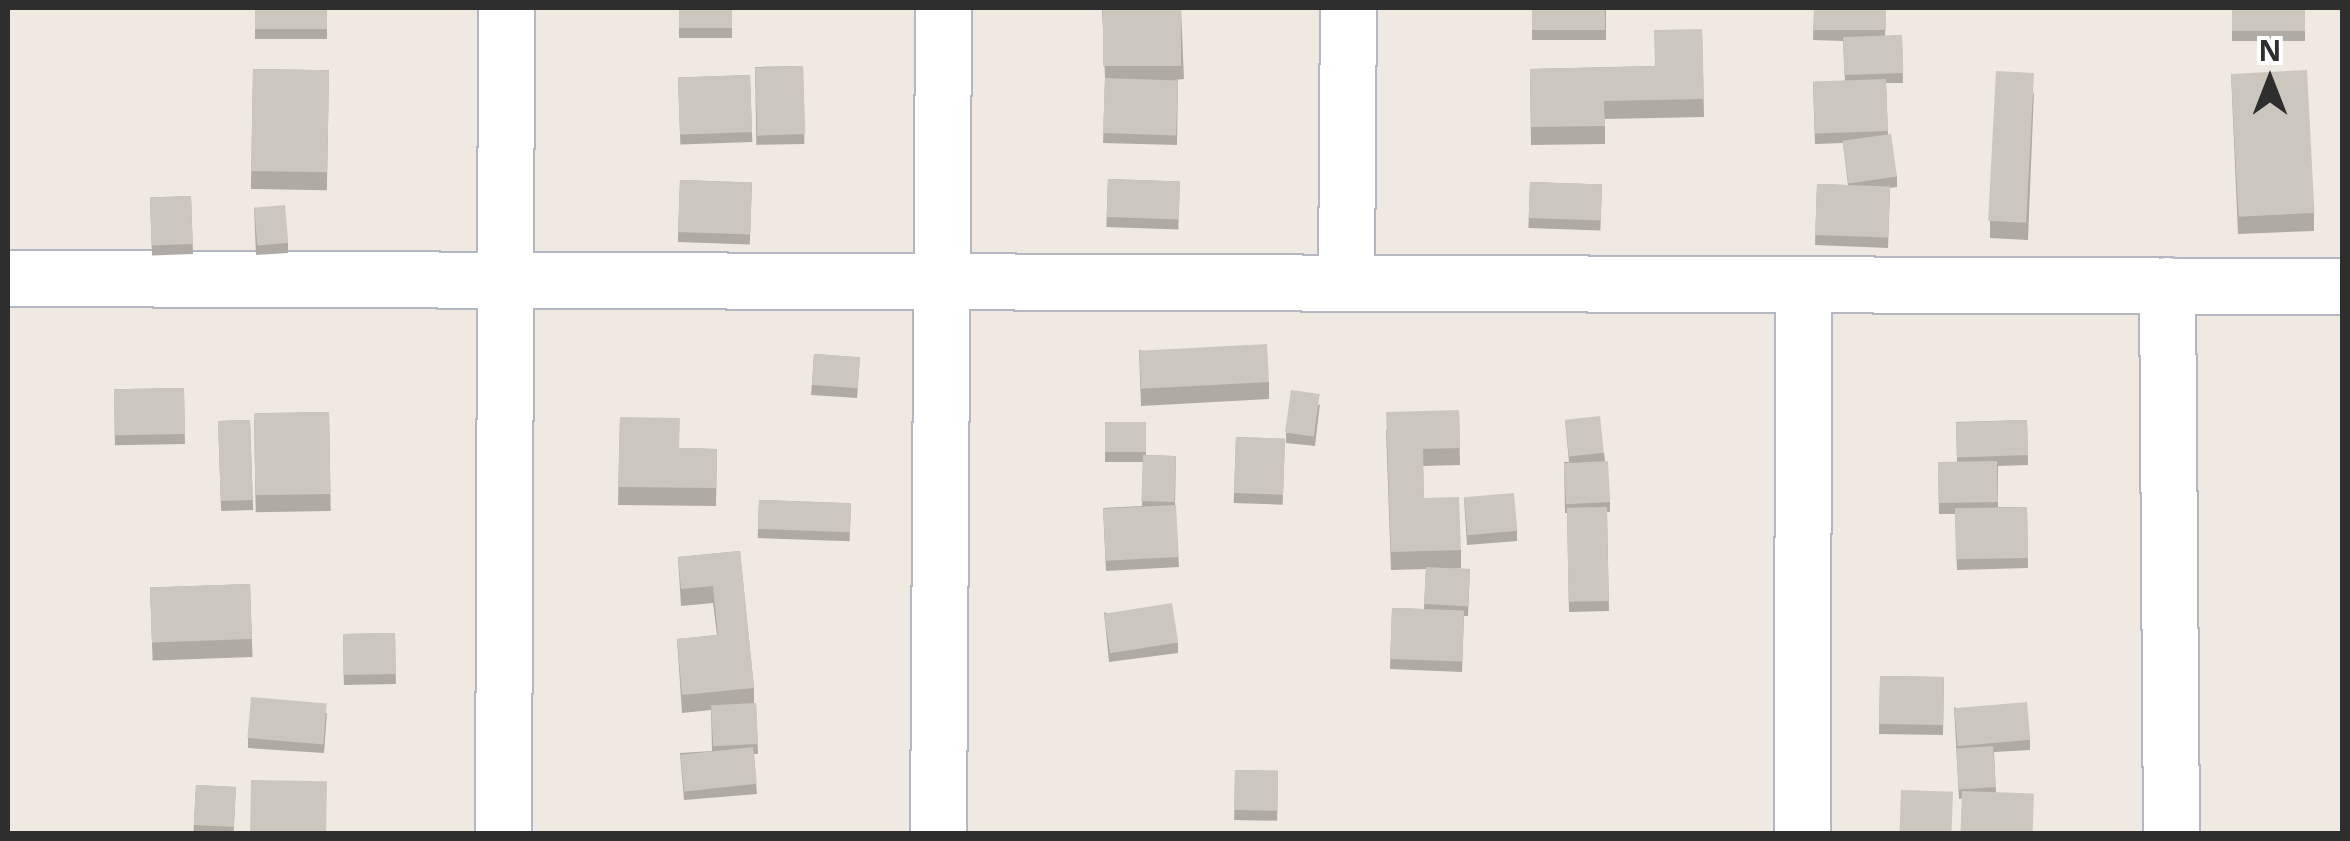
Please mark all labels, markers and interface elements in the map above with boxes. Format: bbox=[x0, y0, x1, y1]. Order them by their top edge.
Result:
north arrow bbox=[2220, 30, 2320, 130]
text: N bbox=[2259, 31, 2281, 69]

